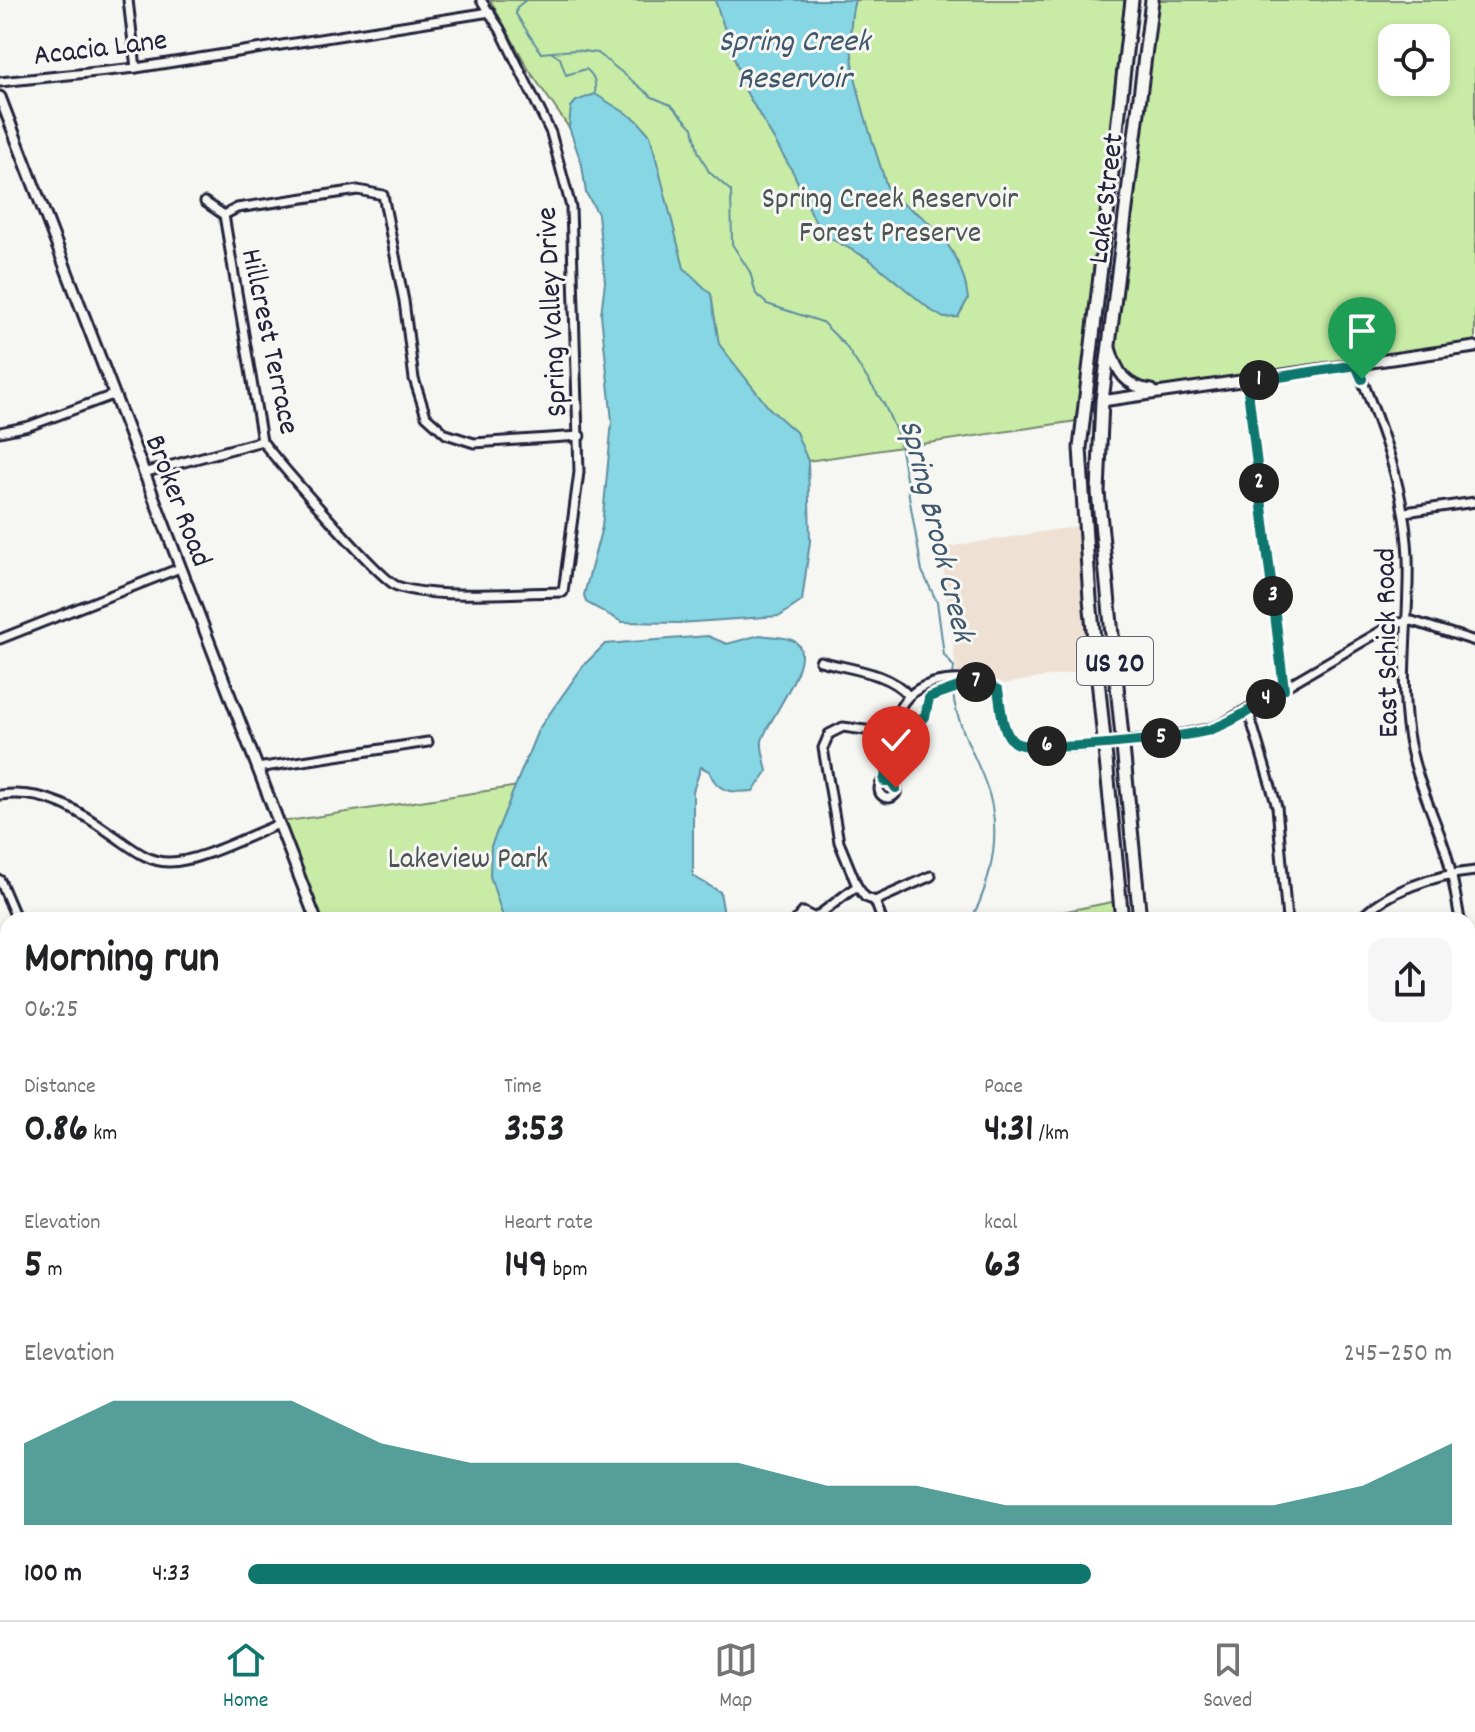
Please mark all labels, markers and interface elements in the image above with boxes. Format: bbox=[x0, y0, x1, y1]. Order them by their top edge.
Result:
street label: Acacia Lane bbox=[31, 21, 170, 80]
water label: Spring Creek Reservoir bbox=[718, 21, 873, 104]
map controls bbox=[1378, 24, 1450, 96]
button: locate bbox=[1378, 24, 1450, 96]
street label: Lake Street bbox=[1079, 131, 1138, 266]
park label: Spring Creek Reservoir Forest Preserve bbox=[762, 180, 1018, 257]
street label: Spring Valley Drive bbox=[528, 206, 581, 418]
street label: Hillcrest Terrace bbox=[227, 245, 308, 439]
pin bbox=[1328, 297, 1396, 379]
icon: arrive bbox=[1340, 309, 1384, 353]
pin: 1 bbox=[1239, 360, 1279, 400]
text: 1 bbox=[1257, 364, 1261, 395]
water label: Spring Brook Creek bbox=[884, 415, 985, 650]
street label: Broker Road bbox=[131, 429, 221, 574]
pin: 2 bbox=[1239, 463, 1279, 503]
text: 2 bbox=[1254, 467, 1264, 498]
street label: East Schick Road bbox=[1366, 547, 1413, 738]
pin: 3 bbox=[1253, 576, 1293, 616]
text: 3 bbox=[1268, 580, 1278, 611]
road number: US 20 bbox=[1077, 637, 1153, 685]
pin: 7 bbox=[956, 662, 996, 702]
text: 7 bbox=[972, 666, 980, 697]
pin: 4 bbox=[1246, 679, 1286, 719]
text: 4 bbox=[1261, 683, 1271, 714]
pin bbox=[862, 706, 930, 788]
icon: check bbox=[874, 718, 918, 762]
pin: 5 bbox=[1141, 718, 1181, 758]
text: 5 bbox=[1156, 722, 1166, 753]
pin: 6 bbox=[1027, 726, 1067, 766]
text: 6 bbox=[1042, 730, 1052, 761]
park label: Lakeview Park bbox=[388, 840, 548, 883]
text: Morning run bbox=[24, 930, 219, 993]
button: share bbox=[1368, 938, 1452, 1022]
text: 06:25 bbox=[24, 992, 79, 1029]
text: Distance bbox=[24, 1072, 96, 1103]
text: Time bbox=[504, 1072, 542, 1103]
text: Pace bbox=[984, 1072, 1023, 1103]
text: 0.86 bbox=[24, 1103, 88, 1160]
text: 3:53 bbox=[504, 1103, 565, 1160]
text: 4:31 bbox=[984, 1103, 1034, 1160]
text: km bbox=[88, 1119, 117, 1150]
text: /km bbox=[1034, 1119, 1069, 1150]
text: Elevation bbox=[24, 1208, 101, 1239]
text: Heart rate bbox=[504, 1208, 593, 1239]
text: kcal bbox=[984, 1208, 1017, 1239]
text: 5 bbox=[24, 1239, 43, 1296]
text: 149 bbox=[504, 1239, 548, 1296]
text: 63 bbox=[984, 1239, 1021, 1296]
text: m bbox=[43, 1255, 63, 1286]
text: bpm bbox=[548, 1255, 588, 1286]
text: Elevation bbox=[24, 1336, 114, 1373]
text: 245–250 m bbox=[1344, 1336, 1452, 1373]
text: 100 m bbox=[24, 1556, 82, 1593]
text: 4:33 bbox=[152, 1556, 190, 1593]
tab: Home bbox=[223, 1638, 269, 1717]
tab: Map bbox=[714, 1638, 758, 1717]
tab: Saved bbox=[1203, 1638, 1252, 1717]

